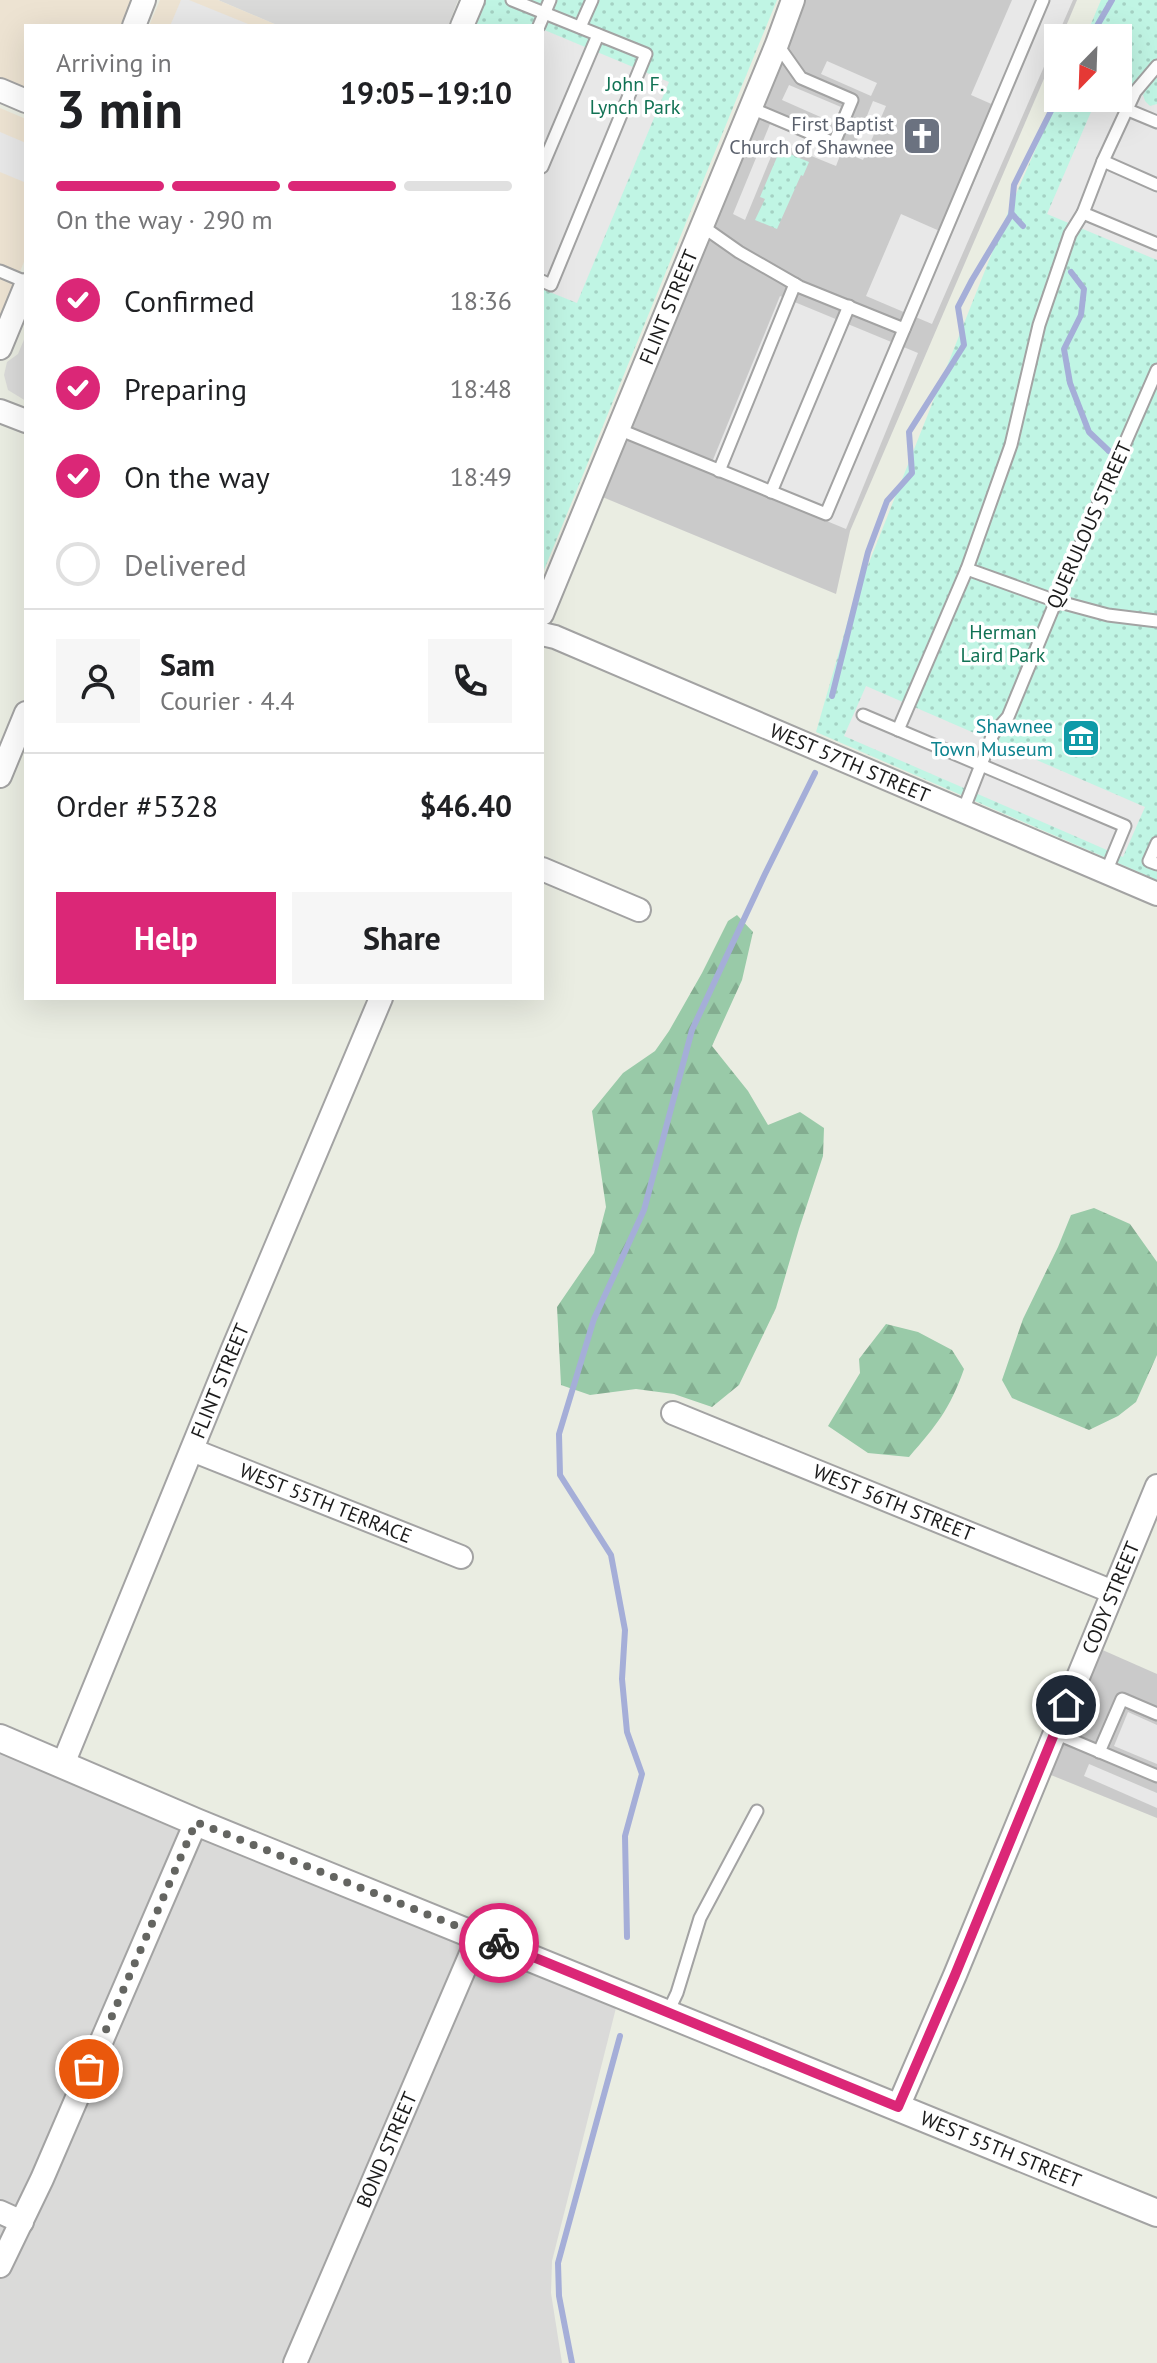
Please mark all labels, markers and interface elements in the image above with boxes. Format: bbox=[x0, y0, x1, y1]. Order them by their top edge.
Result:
north arrow bbox=[1044, 24, 1132, 112]
map controls bbox=[1044, 24, 1132, 112]
text: Arriving in bbox=[56, 46, 172, 79]
park label: John F. Lynch Park bbox=[590, 71, 681, 120]
text: 19:05–19:10 bbox=[340, 73, 512, 112]
text: 3 min bbox=[56, 75, 183, 142]
place label: First Baptist Church of Shawnee bbox=[729, 111, 894, 160]
church icon: First Baptist Church of Shawnee bbox=[901, 115, 943, 157]
text: On the way · 290 m bbox=[56, 203, 273, 236]
street label: FLINT STREET bbox=[633, 246, 704, 368]
icon: check bbox=[56, 278, 100, 322]
text: Confirmed bbox=[124, 281, 255, 320]
text: 18:36 bbox=[450, 284, 512, 317]
icon: check bbox=[56, 366, 100, 410]
text: Preparing bbox=[124, 369, 247, 408]
text: 18:48 bbox=[450, 372, 512, 405]
street label: QUERULOUS STREET bbox=[1040, 437, 1138, 613]
icon: check bbox=[56, 454, 100, 498]
text: On the way bbox=[124, 457, 270, 496]
text: 18:49 bbox=[450, 460, 512, 493]
text: Delivered bbox=[124, 545, 247, 584]
park label: Herman Laird Park bbox=[961, 619, 1046, 668]
button: person bbox=[56, 639, 140, 723]
button: phone bbox=[428, 639, 512, 723]
text: Sam bbox=[160, 645, 215, 684]
text: Courier · 4.4 bbox=[160, 684, 294, 717]
place label: Shawnee Town Museum bbox=[931, 713, 1053, 762]
street label: WEST 57TH STREET bbox=[766, 717, 934, 809]
museum icon: Shawnee Town Museum bbox=[1060, 717, 1102, 759]
text: Order #5328 bbox=[56, 786, 218, 825]
text: $46.40 bbox=[420, 786, 512, 825]
button: Help bbox=[56, 892, 276, 984]
button: Share bbox=[292, 892, 512, 984]
street label: FLINT STREET bbox=[185, 1320, 255, 1442]
street label: WEST 55TH TERRACE bbox=[236, 1457, 416, 1549]
street label: WEST 56TH STREET bbox=[809, 1458, 978, 1547]
street label: CODY STREET bbox=[1076, 1538, 1146, 1658]
pin bbox=[1032, 1671, 1100, 1739]
icon: home bbox=[1044, 1683, 1088, 1727]
courier bbox=[459, 1903, 539, 1983]
icon: bike bbox=[477, 1921, 521, 1965]
pin bbox=[55, 2035, 123, 2103]
icon: bag bbox=[67, 2047, 111, 2091]
street label: BOND STREET bbox=[350, 2088, 423, 2212]
street label: WEST 55TH STREET bbox=[916, 2105, 1085, 2194]

